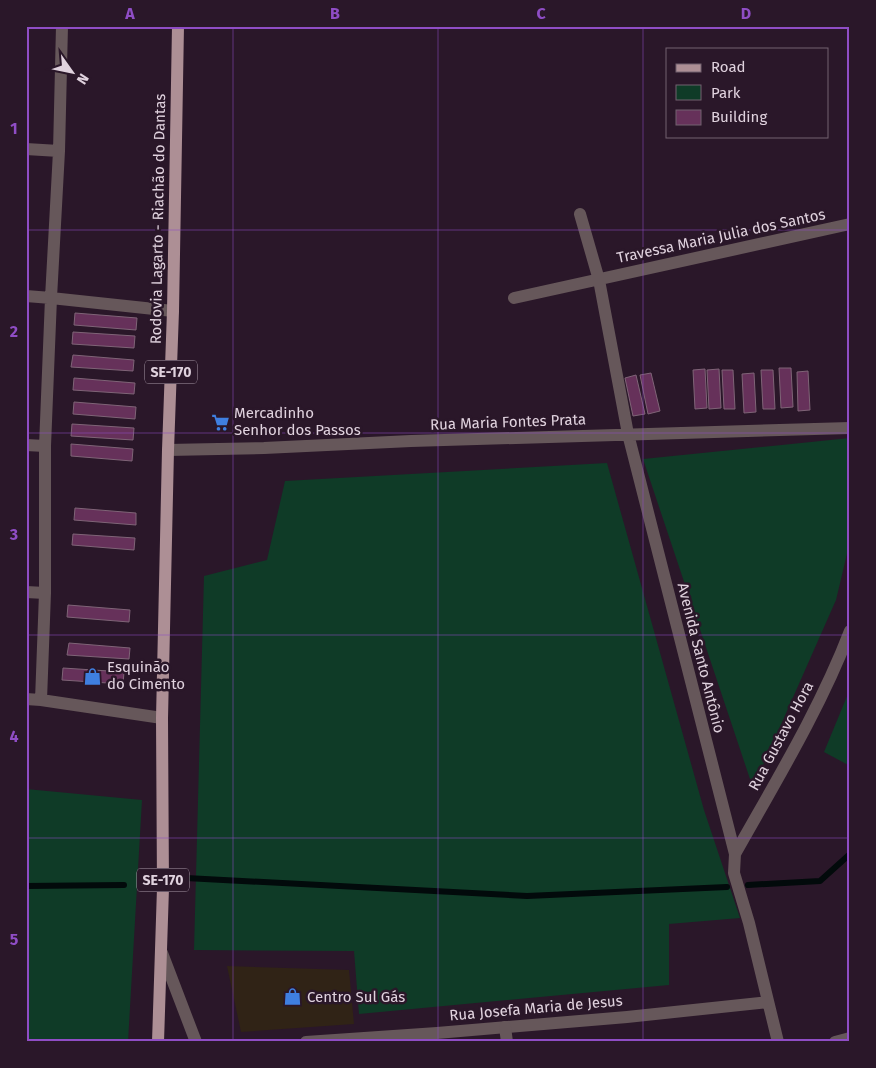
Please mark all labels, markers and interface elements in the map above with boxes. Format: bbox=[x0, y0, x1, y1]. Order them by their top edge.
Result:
text: A bbox=[124, 4, 135, 23]
text: B bbox=[330, 4, 340, 23]
text: C bbox=[536, 4, 546, 23]
text: D bbox=[741, 4, 751, 23]
north arrow bbox=[48, 48, 98, 98]
legend bbox=[666, 48, 828, 138]
text: Road bbox=[711, 58, 746, 76]
text: N bbox=[73, 70, 92, 87]
text: Park bbox=[711, 84, 741, 102]
street label: Rodovia Lagarto - Riachão do Dantas bbox=[147, 94, 169, 344]
text: Building bbox=[711, 108, 767, 126]
text: 1 bbox=[10, 119, 18, 138]
street label: Travessa Maria Julia dos Santos bbox=[615, 205, 827, 267]
text: 2 bbox=[10, 322, 18, 341]
road number: SE-170 bbox=[145, 361, 197, 384]
place label: Mercadinho Senhor dos Passos bbox=[234, 404, 361, 439]
street label: Rua Maria Fontes Prata bbox=[430, 410, 586, 434]
supermarket icon: Mercadinho Senhor dos Passos bbox=[210, 412, 230, 432]
text: 3 bbox=[9, 525, 18, 544]
street label: Avenida Santo Antônio bbox=[674, 581, 728, 735]
place label: Esquinão do Cimento bbox=[107, 658, 185, 693]
shop icon: Esquinão do Cimento bbox=[83, 666, 103, 686]
street label: Rua Gustavo Hora bbox=[745, 678, 817, 794]
text: 4 bbox=[9, 727, 19, 746]
road number: SE-170 bbox=[137, 868, 189, 892]
text: 5 bbox=[10, 930, 19, 949]
shop icon: Centro Sul Gás bbox=[283, 987, 303, 1007]
place label: Centro Sul Gás bbox=[307, 988, 405, 1006]
street label: Rua Josefa Maria de Jesus bbox=[449, 991, 623, 1025]

